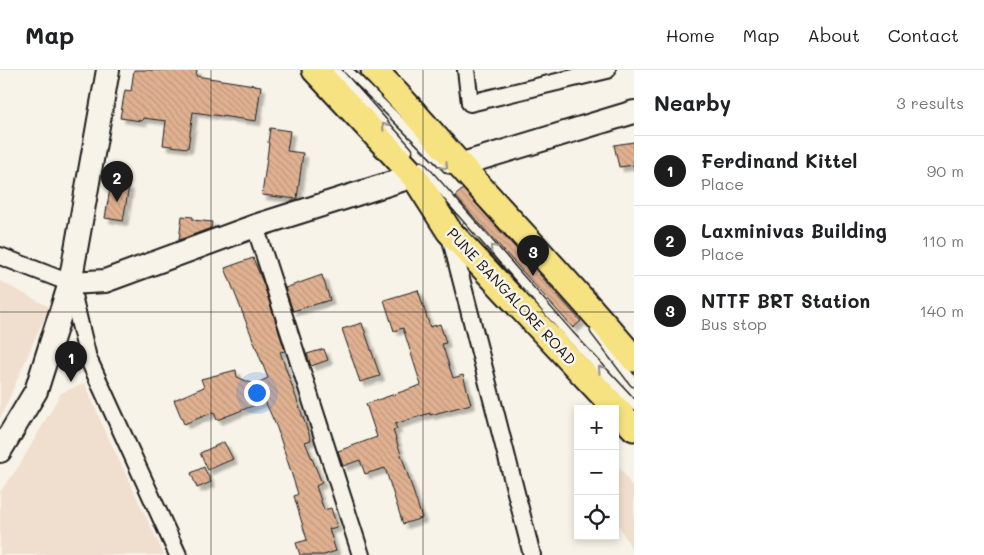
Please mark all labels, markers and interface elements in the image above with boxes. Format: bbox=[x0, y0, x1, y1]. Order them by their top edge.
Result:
text: Map bbox=[25, 19, 74, 50]
text: Home bbox=[666, 23, 715, 47]
text: Map bbox=[743, 23, 779, 47]
text: About bbox=[807, 23, 860, 47]
text: Contact bbox=[888, 23, 959, 47]
text: Nearby bbox=[654, 89, 731, 116]
text: 3 results bbox=[896, 92, 964, 113]
one-way arrow bbox=[382, 122, 391, 131]
text: Ferdinand Kittel bbox=[701, 148, 857, 173]
one-way arrow bbox=[439, 160, 448, 169]
text: 1 bbox=[666, 160, 674, 181]
text: 90 m bbox=[927, 160, 964, 181]
pin: 2 bbox=[101, 161, 133, 202]
text: Place bbox=[701, 173, 744, 194]
text: Laxminivas Building bbox=[701, 218, 887, 243]
street label: PUNE BANGALORE ROAD bbox=[443, 223, 581, 369]
text: 2 bbox=[666, 230, 674, 251]
text: 110 m bbox=[922, 230, 964, 251]
pin: 3 bbox=[517, 235, 549, 276]
text: Place bbox=[701, 243, 744, 264]
one-way arrow bbox=[490, 244, 499, 253]
text: NTTF BRT Station bbox=[701, 288, 870, 313]
text: 3 bbox=[665, 300, 675, 321]
text: 140 m bbox=[920, 300, 964, 321]
text: Bus stop bbox=[701, 313, 767, 334]
pin: 1 bbox=[55, 341, 87, 382]
one-way arrow bbox=[598, 366, 607, 375]
your location bbox=[244, 380, 270, 406]
map controls bbox=[574, 405, 619, 540]
button: + bbox=[574, 405, 619, 450]
button: − bbox=[574, 450, 619, 495]
button: locate bbox=[574, 495, 619, 540]

